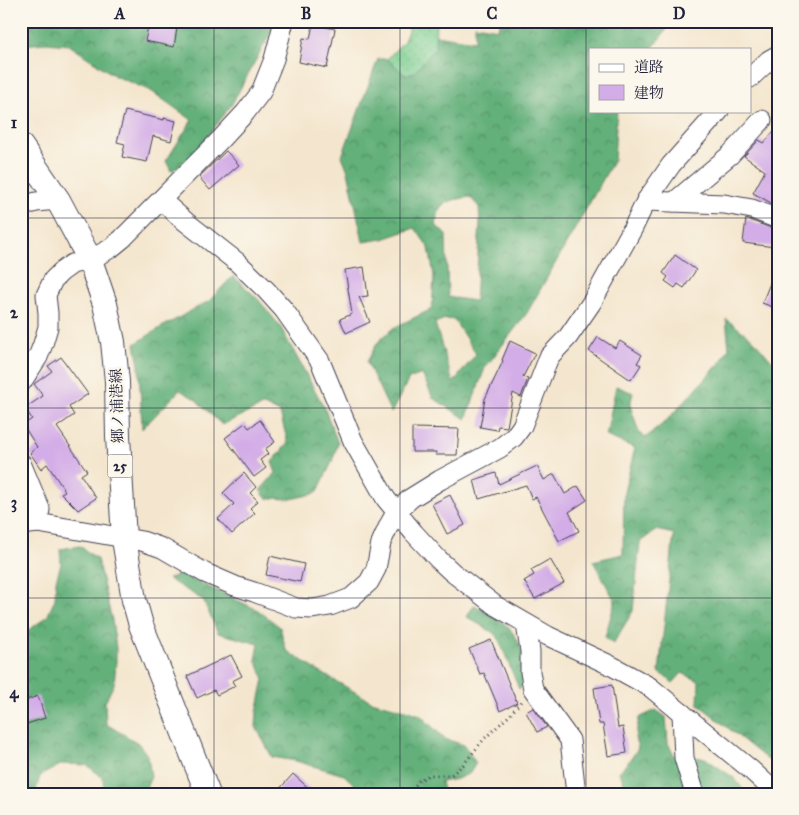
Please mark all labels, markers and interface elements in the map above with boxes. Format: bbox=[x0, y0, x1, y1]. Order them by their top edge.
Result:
text: A bbox=[114, 4, 126, 23]
text: B bbox=[301, 4, 311, 23]
text: C bbox=[487, 4, 498, 23]
text: D bbox=[673, 4, 686, 23]
legend bbox=[589, 48, 752, 112]
text: 道路 bbox=[634, 58, 664, 76]
text: 建物 bbox=[634, 84, 664, 102]
text: 1 bbox=[11, 113, 18, 132]
text: 2 bbox=[10, 303, 19, 322]
street label: 郷ノ浦港線 bbox=[107, 368, 127, 444]
road number: 25 bbox=[108, 454, 132, 478]
text: 3 bbox=[11, 493, 17, 513]
text: 4 bbox=[10, 683, 20, 703]

